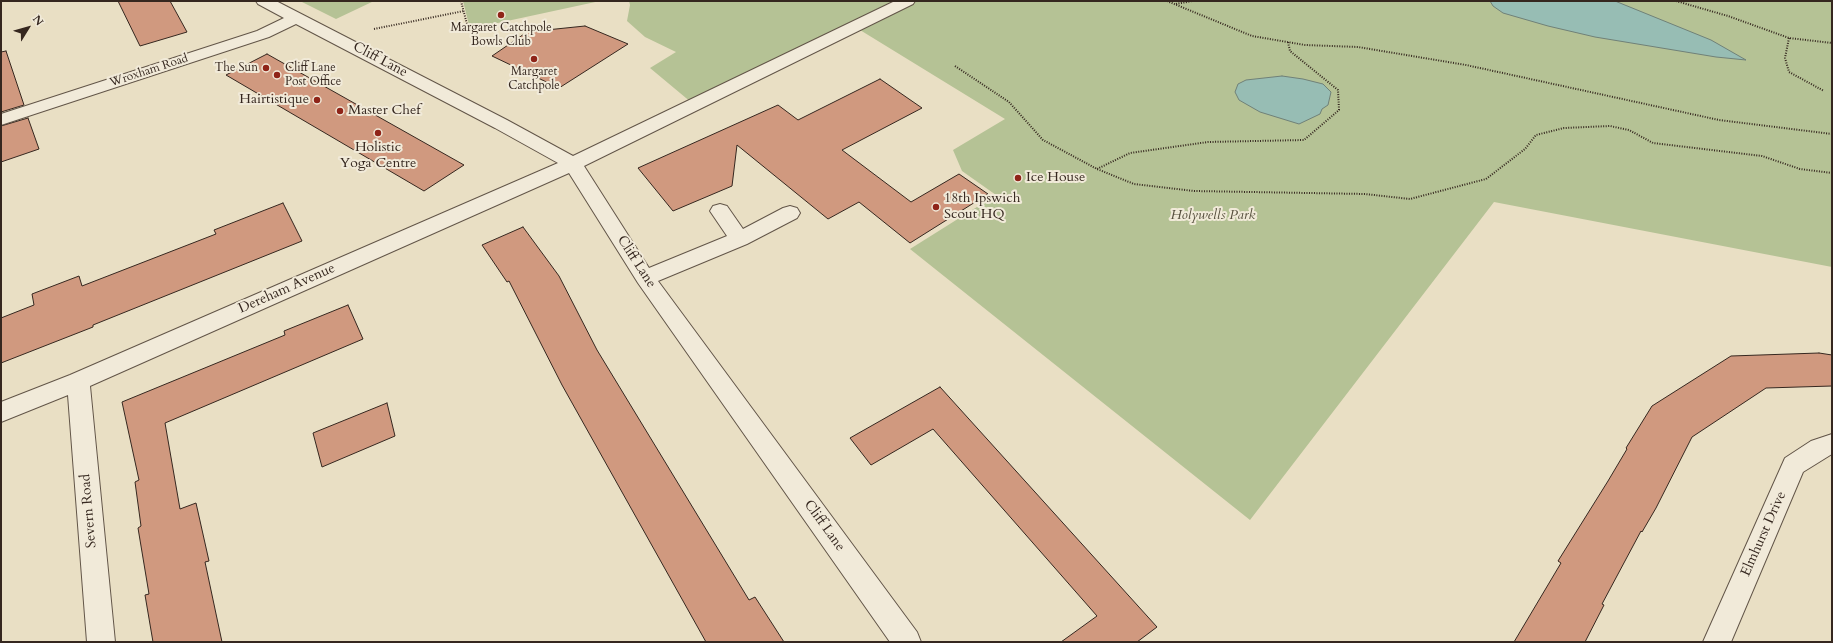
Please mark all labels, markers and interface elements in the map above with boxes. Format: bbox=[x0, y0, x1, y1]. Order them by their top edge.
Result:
north arrow bbox=[8, 8, 48, 48]
marker: Margaret Catchpole Bowls Club bbox=[496, 10, 506, 20]
text: N bbox=[29, 12, 47, 29]
place label: Margaret Catchpole Bowls Club bbox=[450, 21, 552, 49]
street label: Cliff Lane bbox=[350, 39, 410, 81]
street label: Wroxham Road bbox=[108, 52, 190, 90]
marker: Margaret Catchpole bbox=[529, 54, 539, 64]
place label: The Sun bbox=[215, 61, 258, 75]
place label: Cliff Lane Post Office bbox=[285, 61, 341, 89]
marker: The Sun bbox=[261, 63, 271, 73]
place label: Margaret Catchpole bbox=[508, 65, 560, 93]
marker: Cliff Lane Post Office bbox=[272, 70, 282, 80]
place label: Hairtistique bbox=[239, 92, 309, 108]
marker: Hairtistique bbox=[312, 95, 322, 105]
place label: Master Chef bbox=[348, 103, 421, 119]
marker: Master Chef bbox=[335, 106, 345, 116]
marker: Holistic Yoga Centre bbox=[373, 128, 383, 138]
place label: Holistic Yoga Centre bbox=[340, 140, 416, 172]
place label: Ice House bbox=[1026, 170, 1085, 186]
marker: Ice House bbox=[1013, 173, 1023, 183]
place label: 18th Ipswich Scout HQ bbox=[944, 191, 1020, 224]
marker: 18th Ipswich Scout HQ bbox=[931, 202, 941, 212]
park label: Holywells Park bbox=[1171, 208, 1255, 224]
street label: Cliff Lane bbox=[613, 233, 659, 291]
street label: Dereham Avenue bbox=[236, 260, 338, 318]
street label: Severn Road bbox=[77, 473, 101, 549]
street label: Elmhurst Drive bbox=[1738, 489, 1790, 579]
street label: Cliff Lane bbox=[800, 497, 848, 555]

